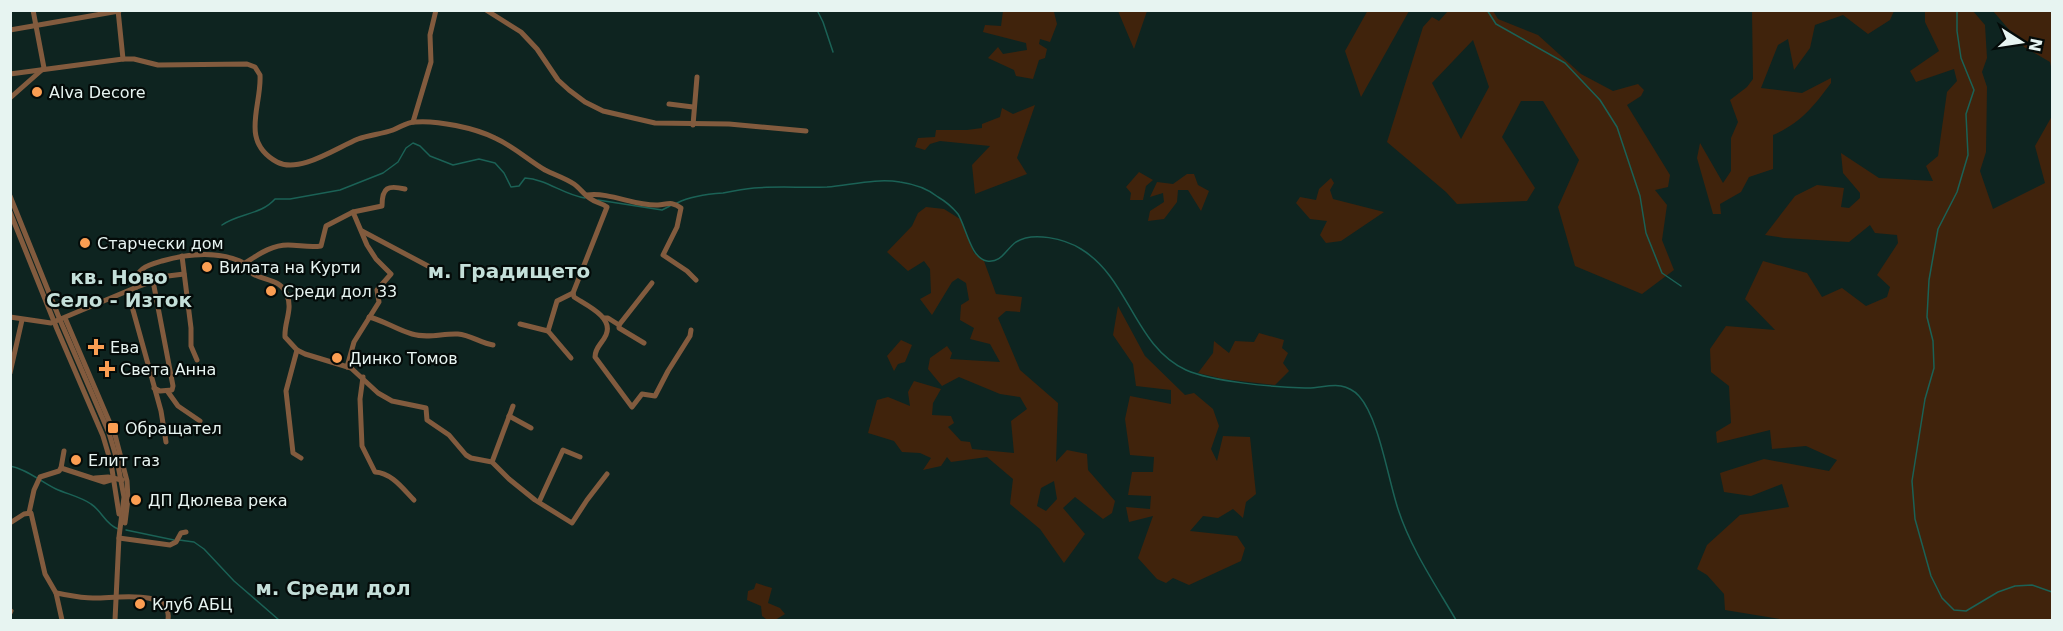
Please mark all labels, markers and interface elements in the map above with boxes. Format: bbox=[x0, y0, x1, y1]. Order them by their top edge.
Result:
north arrow bbox=[1991, 12, 2051, 72]
text: N bbox=[2024, 36, 2046, 54]
place label: Alva Decore bbox=[49, 83, 146, 102]
marker: Alva Decore bbox=[30, 85, 44, 99]
place label: Старчески дом bbox=[97, 234, 224, 253]
marker: Старчески дом bbox=[78, 236, 92, 250]
place label: Вилата на Курти bbox=[219, 258, 361, 277]
district label: м. Градището bbox=[428, 259, 590, 283]
marker: Вилата на Курти bbox=[200, 260, 214, 274]
district label: кв. Ново Село - Изток bbox=[46, 265, 192, 312]
place label: Среди дол 33 bbox=[283, 282, 397, 301]
marker: Среди дол 33 bbox=[264, 284, 278, 298]
marker: Ева bbox=[87, 338, 105, 356]
place label: Ева bbox=[110, 338, 139, 357]
place label: Динко Томов bbox=[349, 349, 458, 368]
marker: Динко Томов bbox=[330, 351, 344, 365]
marker: Света Анна bbox=[98, 360, 116, 378]
place label: Света Анна bbox=[120, 360, 216, 379]
place label: Обращател bbox=[125, 419, 222, 438]
marker: Обращател bbox=[106, 421, 120, 435]
place label: Елит газ bbox=[88, 451, 160, 470]
marker: Елит газ bbox=[69, 453, 83, 467]
place label: ДП Дюлева река bbox=[148, 491, 287, 510]
marker: ДП Дюлева река bbox=[129, 493, 143, 507]
district label: м. Среди дол bbox=[255, 576, 411, 600]
place label: Клуб АБЦ bbox=[152, 595, 232, 614]
marker: Клуб АБЦ bbox=[133, 597, 147, 611]

